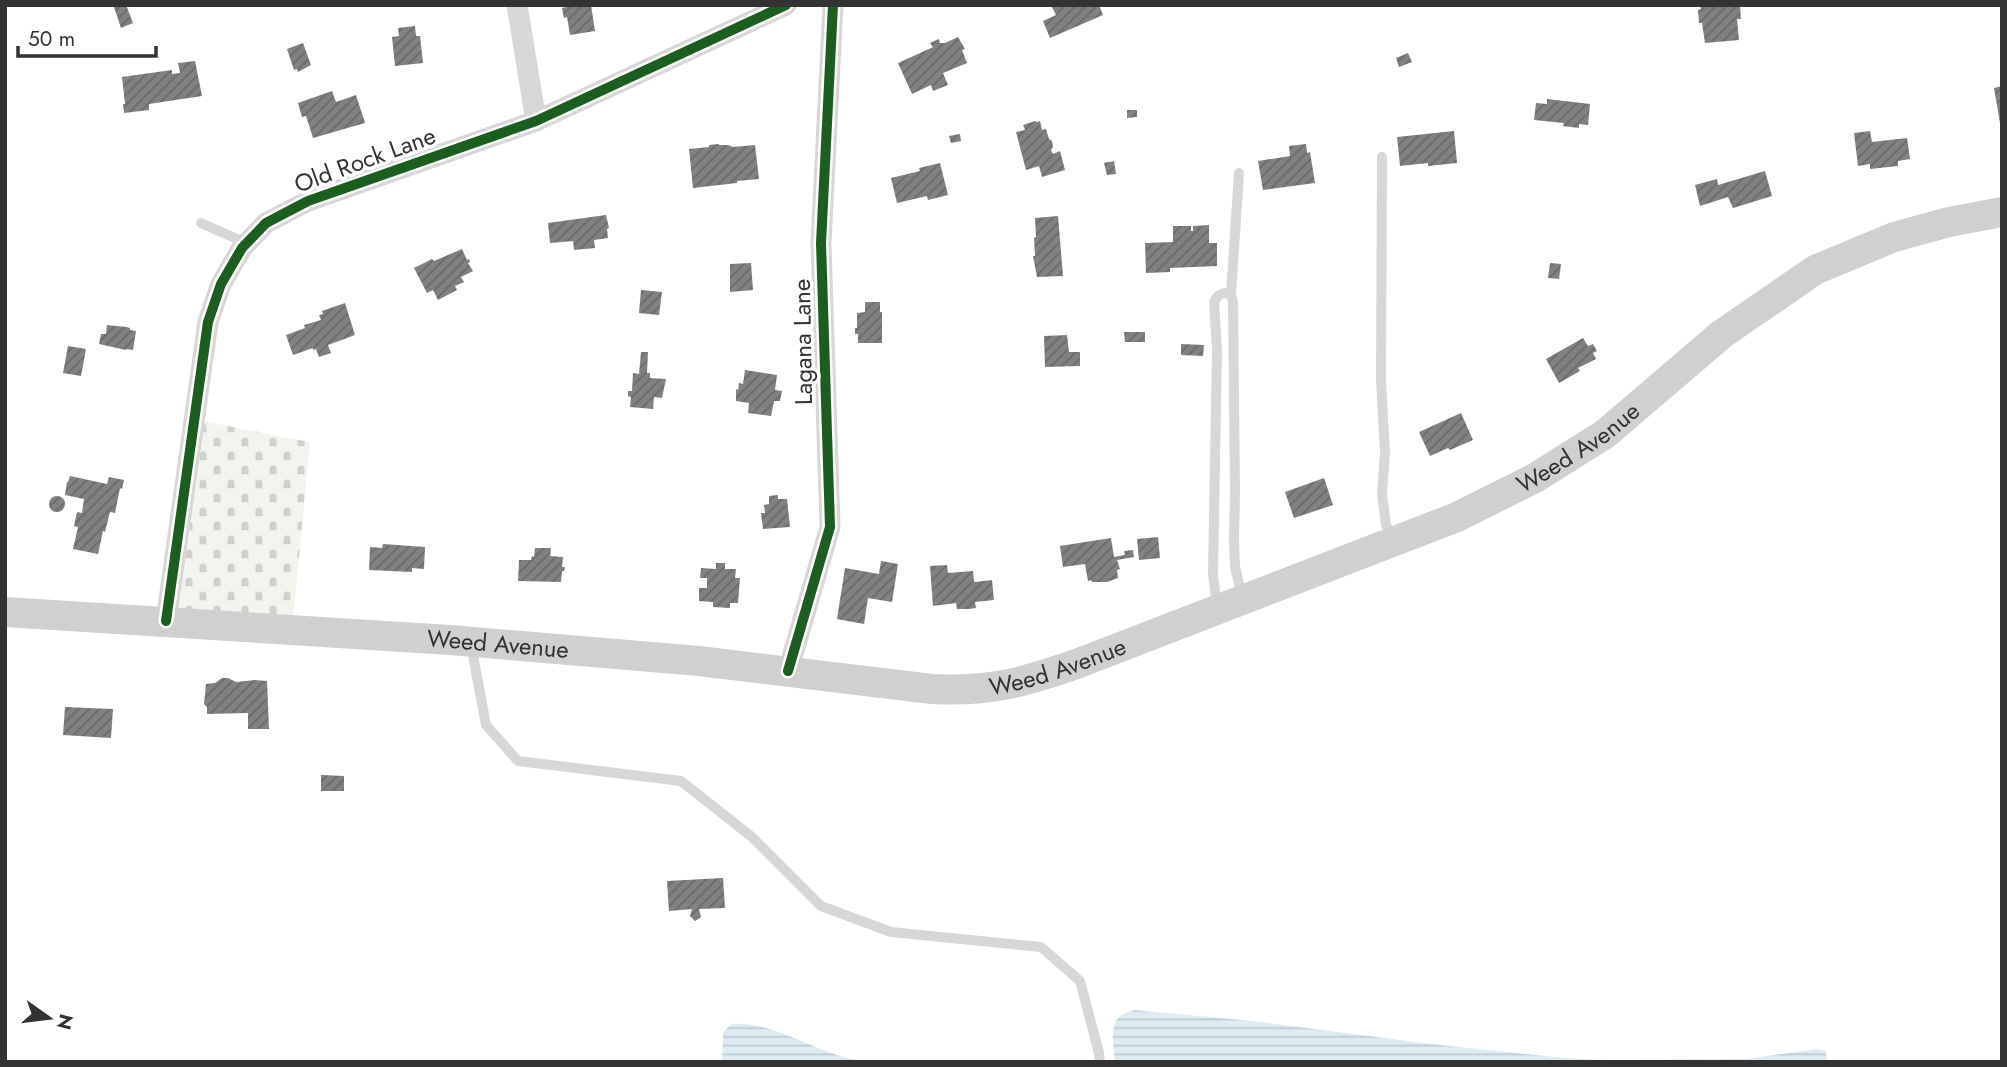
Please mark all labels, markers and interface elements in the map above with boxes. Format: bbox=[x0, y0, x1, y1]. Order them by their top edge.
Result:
scale bar bbox=[18, 14, 156, 58]
text: 50 m bbox=[28, 24, 75, 54]
street label: Old Rock Lane bbox=[289, 118, 441, 201]
street label: Lagana Lane bbox=[784, 279, 821, 405]
street label: Weed Avenue bbox=[1510, 394, 1647, 501]
street label: Weed Avenue bbox=[426, 621, 570, 667]
street label: Weed Avenue bbox=[986, 628, 1131, 704]
north arrow bbox=[14, 983, 84, 1053]
text: N bbox=[50, 1011, 80, 1033]

